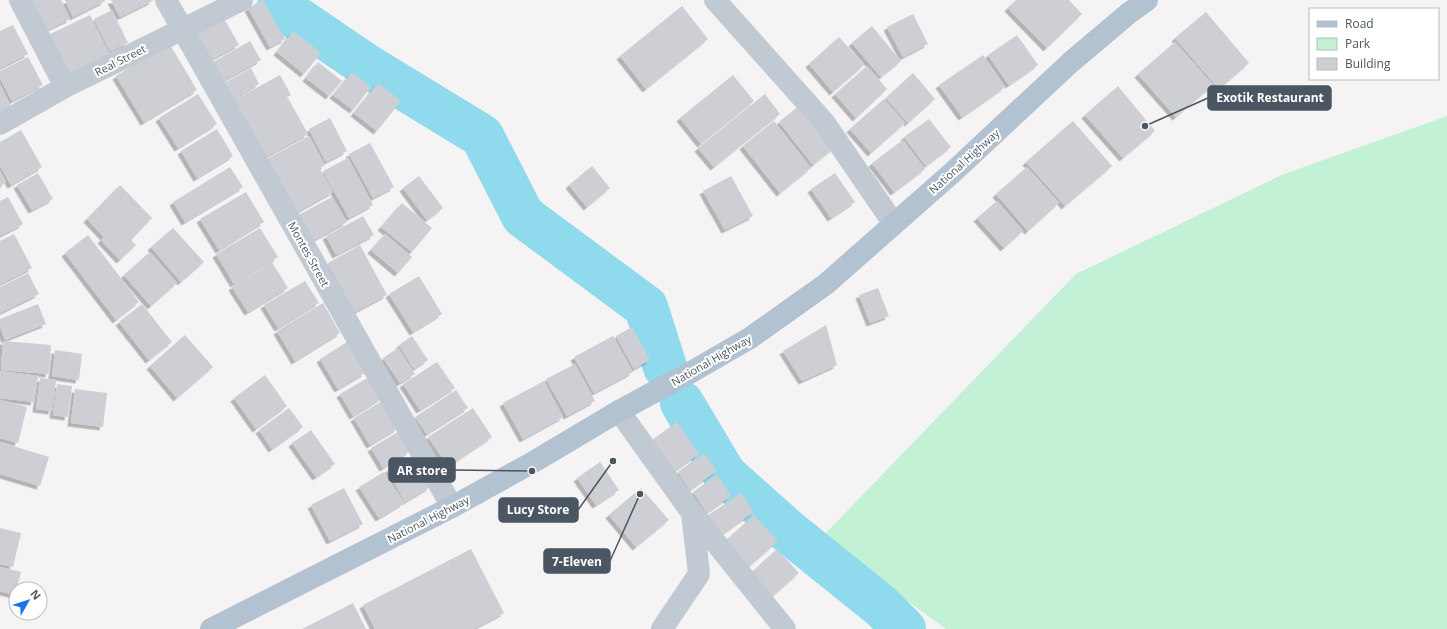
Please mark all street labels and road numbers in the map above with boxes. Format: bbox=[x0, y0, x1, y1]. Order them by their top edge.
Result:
street label: Real Street bbox=[92, 41, 148, 79]
street label: National Highway bbox=[926, 125, 1003, 197]
street label: Montes Street bbox=[285, 219, 333, 289]
street label: National Highway bbox=[668, 331, 754, 389]
street label: National Highway bbox=[385, 492, 472, 546]

